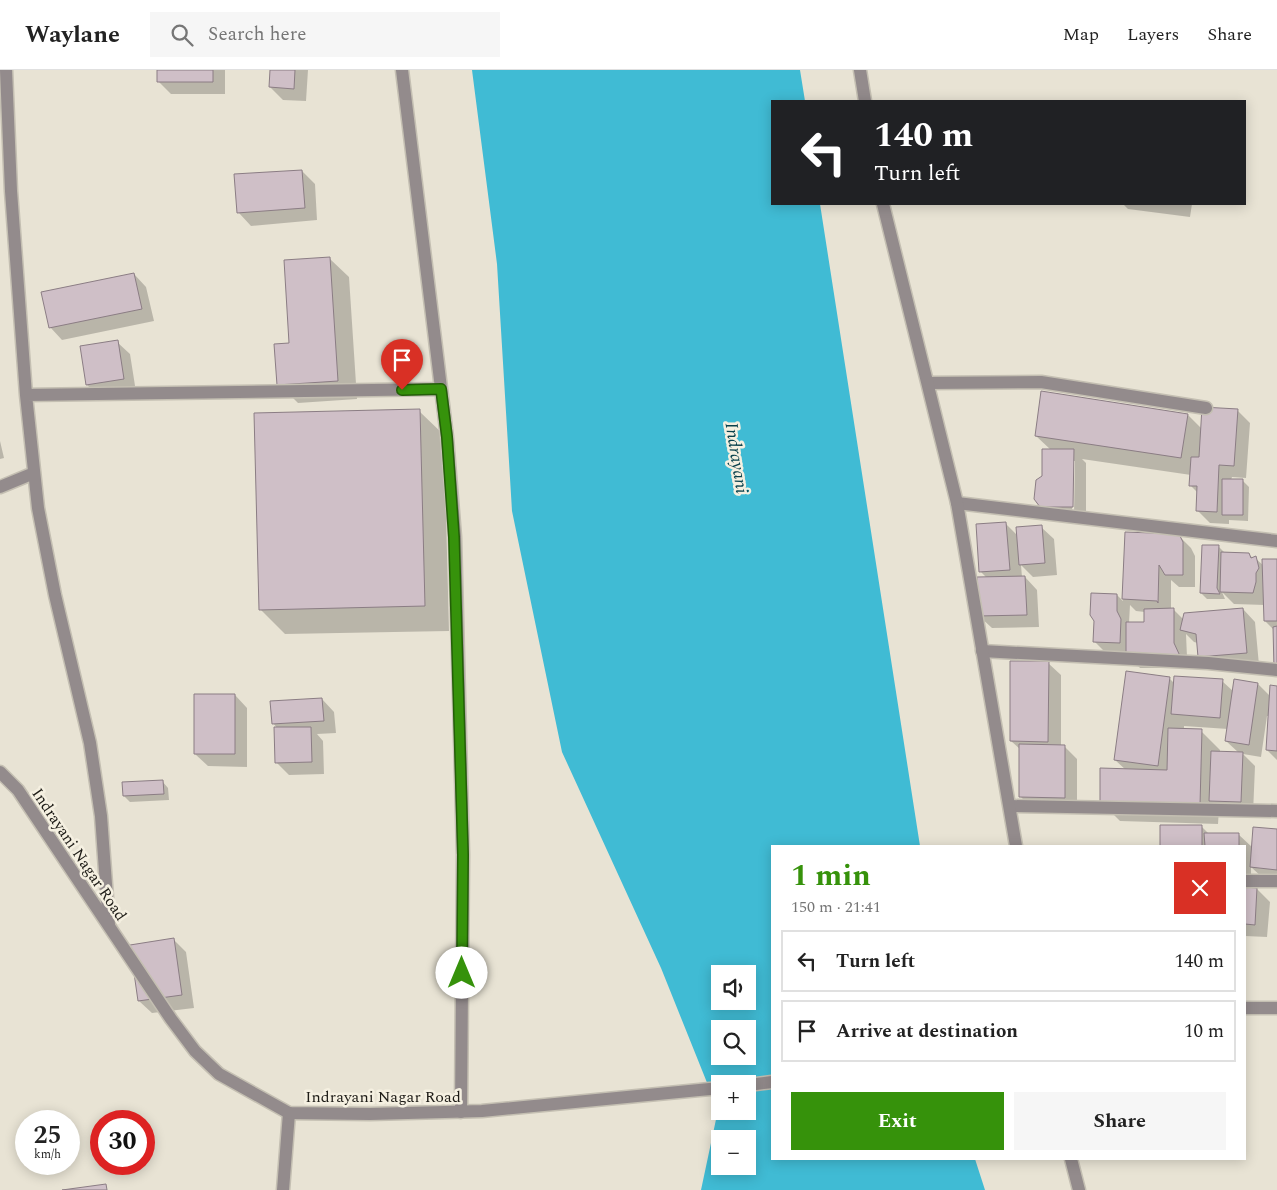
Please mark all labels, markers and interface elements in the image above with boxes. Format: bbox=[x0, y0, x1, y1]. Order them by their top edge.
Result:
search box bbox=[150, 12, 500, 57]
text: Waylane bbox=[25, 17, 120, 53]
text: Search here bbox=[208, 20, 306, 49]
icon: search bbox=[168, 21, 196, 49]
text: Map bbox=[1063, 21, 1099, 48]
text: Layers bbox=[1127, 21, 1179, 48]
text: Share bbox=[1207, 21, 1252, 48]
text: 140 m bbox=[874, 109, 973, 162]
icon: left bbox=[791, 120, 856, 185]
text: Turn left bbox=[874, 157, 960, 190]
pin bbox=[381, 339, 423, 390]
icon: arrive bbox=[388, 346, 416, 374]
water label: Indrayani bbox=[718, 421, 755, 496]
street label: Indrayani Nagar Road bbox=[26, 783, 133, 926]
text: 1 min bbox=[791, 853, 871, 899]
button: close bbox=[1174, 862, 1226, 914]
text: 150 m · 21:41 bbox=[791, 895, 881, 919]
position arrow bbox=[435, 946, 487, 998]
icon: left bbox=[793, 947, 821, 975]
text: Turn left bbox=[836, 947, 915, 976]
text: 140 m bbox=[1174, 947, 1224, 976]
map controls bbox=[711, 965, 756, 1175]
button: sound bbox=[711, 965, 756, 1010]
icon: arrive bbox=[793, 1017, 821, 1045]
text: Arrive at destination bbox=[836, 1017, 1018, 1046]
text: 10 m bbox=[1184, 1017, 1224, 1046]
button: search bbox=[711, 1020, 756, 1065]
button: + bbox=[711, 1075, 756, 1120]
street label: Indrayani Nagar Road bbox=[305, 1085, 461, 1109]
button: Exit bbox=[791, 1092, 1004, 1150]
button: Share bbox=[1014, 1092, 1226, 1150]
speed limit sign: 30 bbox=[90, 1110, 155, 1175]
text: 25 bbox=[33, 1117, 62, 1155]
button: − bbox=[711, 1130, 756, 1175]
text: km/h bbox=[34, 1145, 61, 1164]

